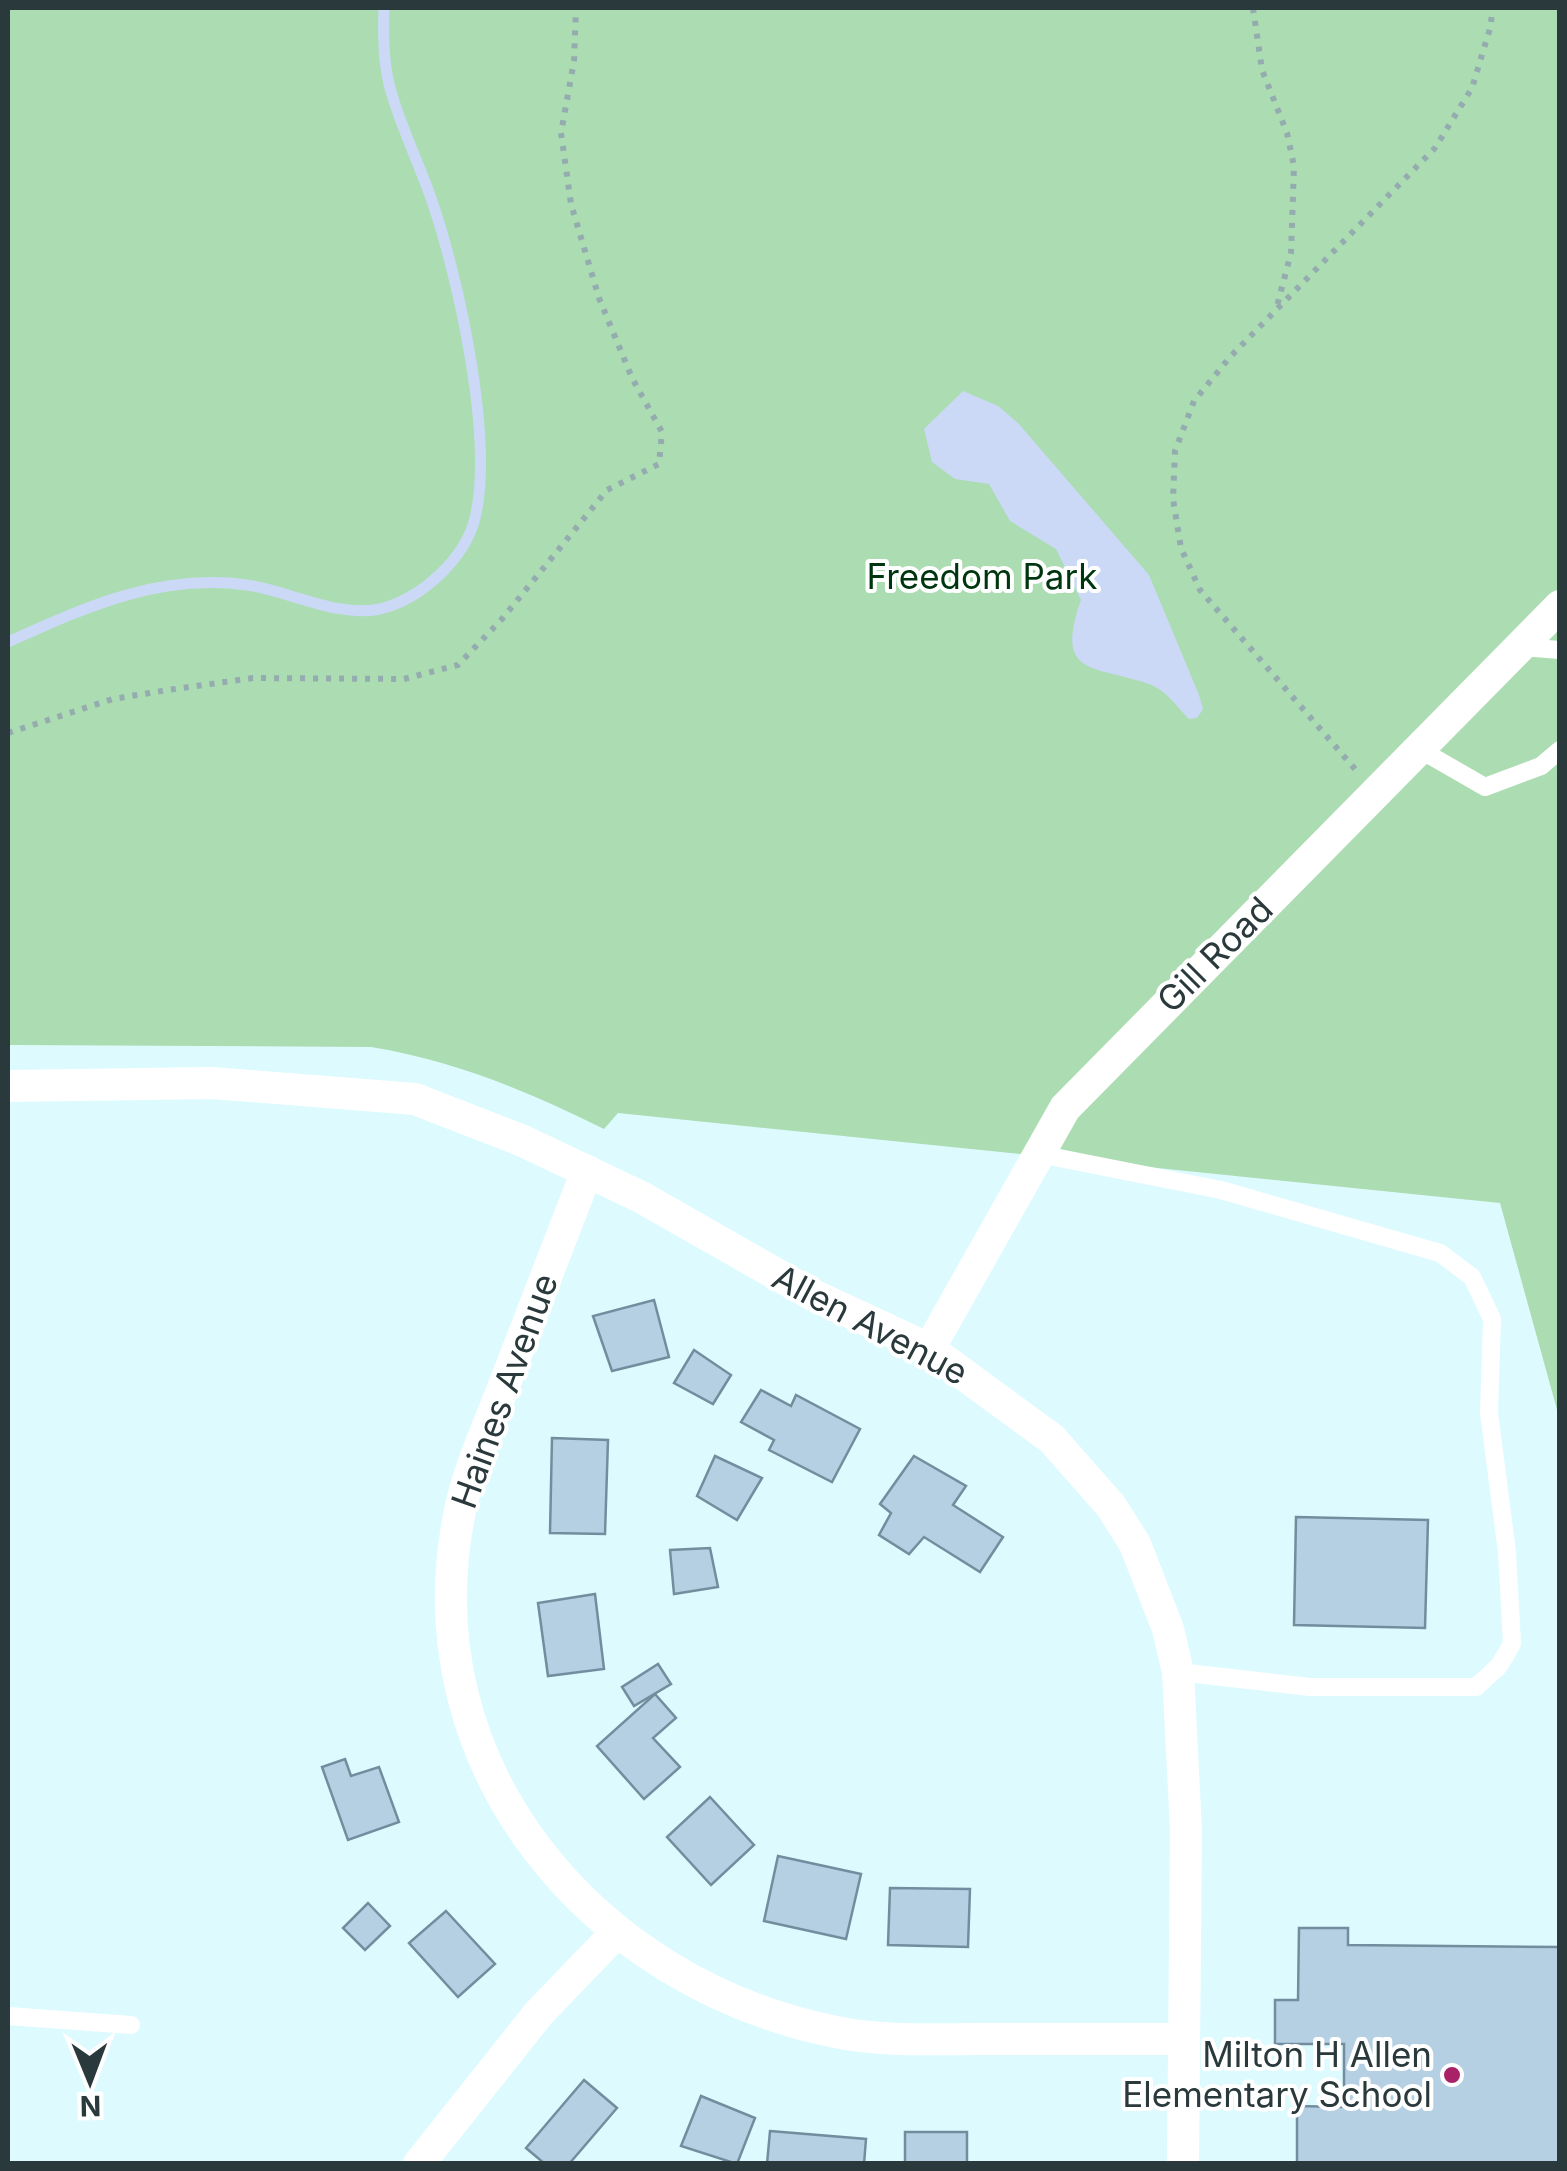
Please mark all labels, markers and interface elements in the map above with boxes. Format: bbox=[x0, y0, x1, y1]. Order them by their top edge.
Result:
park label: Freedom Park bbox=[867, 555, 1097, 597]
street label: Gill Road bbox=[1148, 888, 1281, 1021]
street label: Allen Avenue bbox=[766, 1255, 975, 1393]
street label: Haines Avenue bbox=[442, 1268, 566, 1514]
north arrow bbox=[40, 2031, 140, 2131]
place label: Milton H Allen Elementary School bbox=[1122, 2033, 1432, 2115]
marker: Milton H Allen Elementary School bbox=[1441, 2064, 1463, 2086]
text: N bbox=[79, 2089, 101, 2123]

